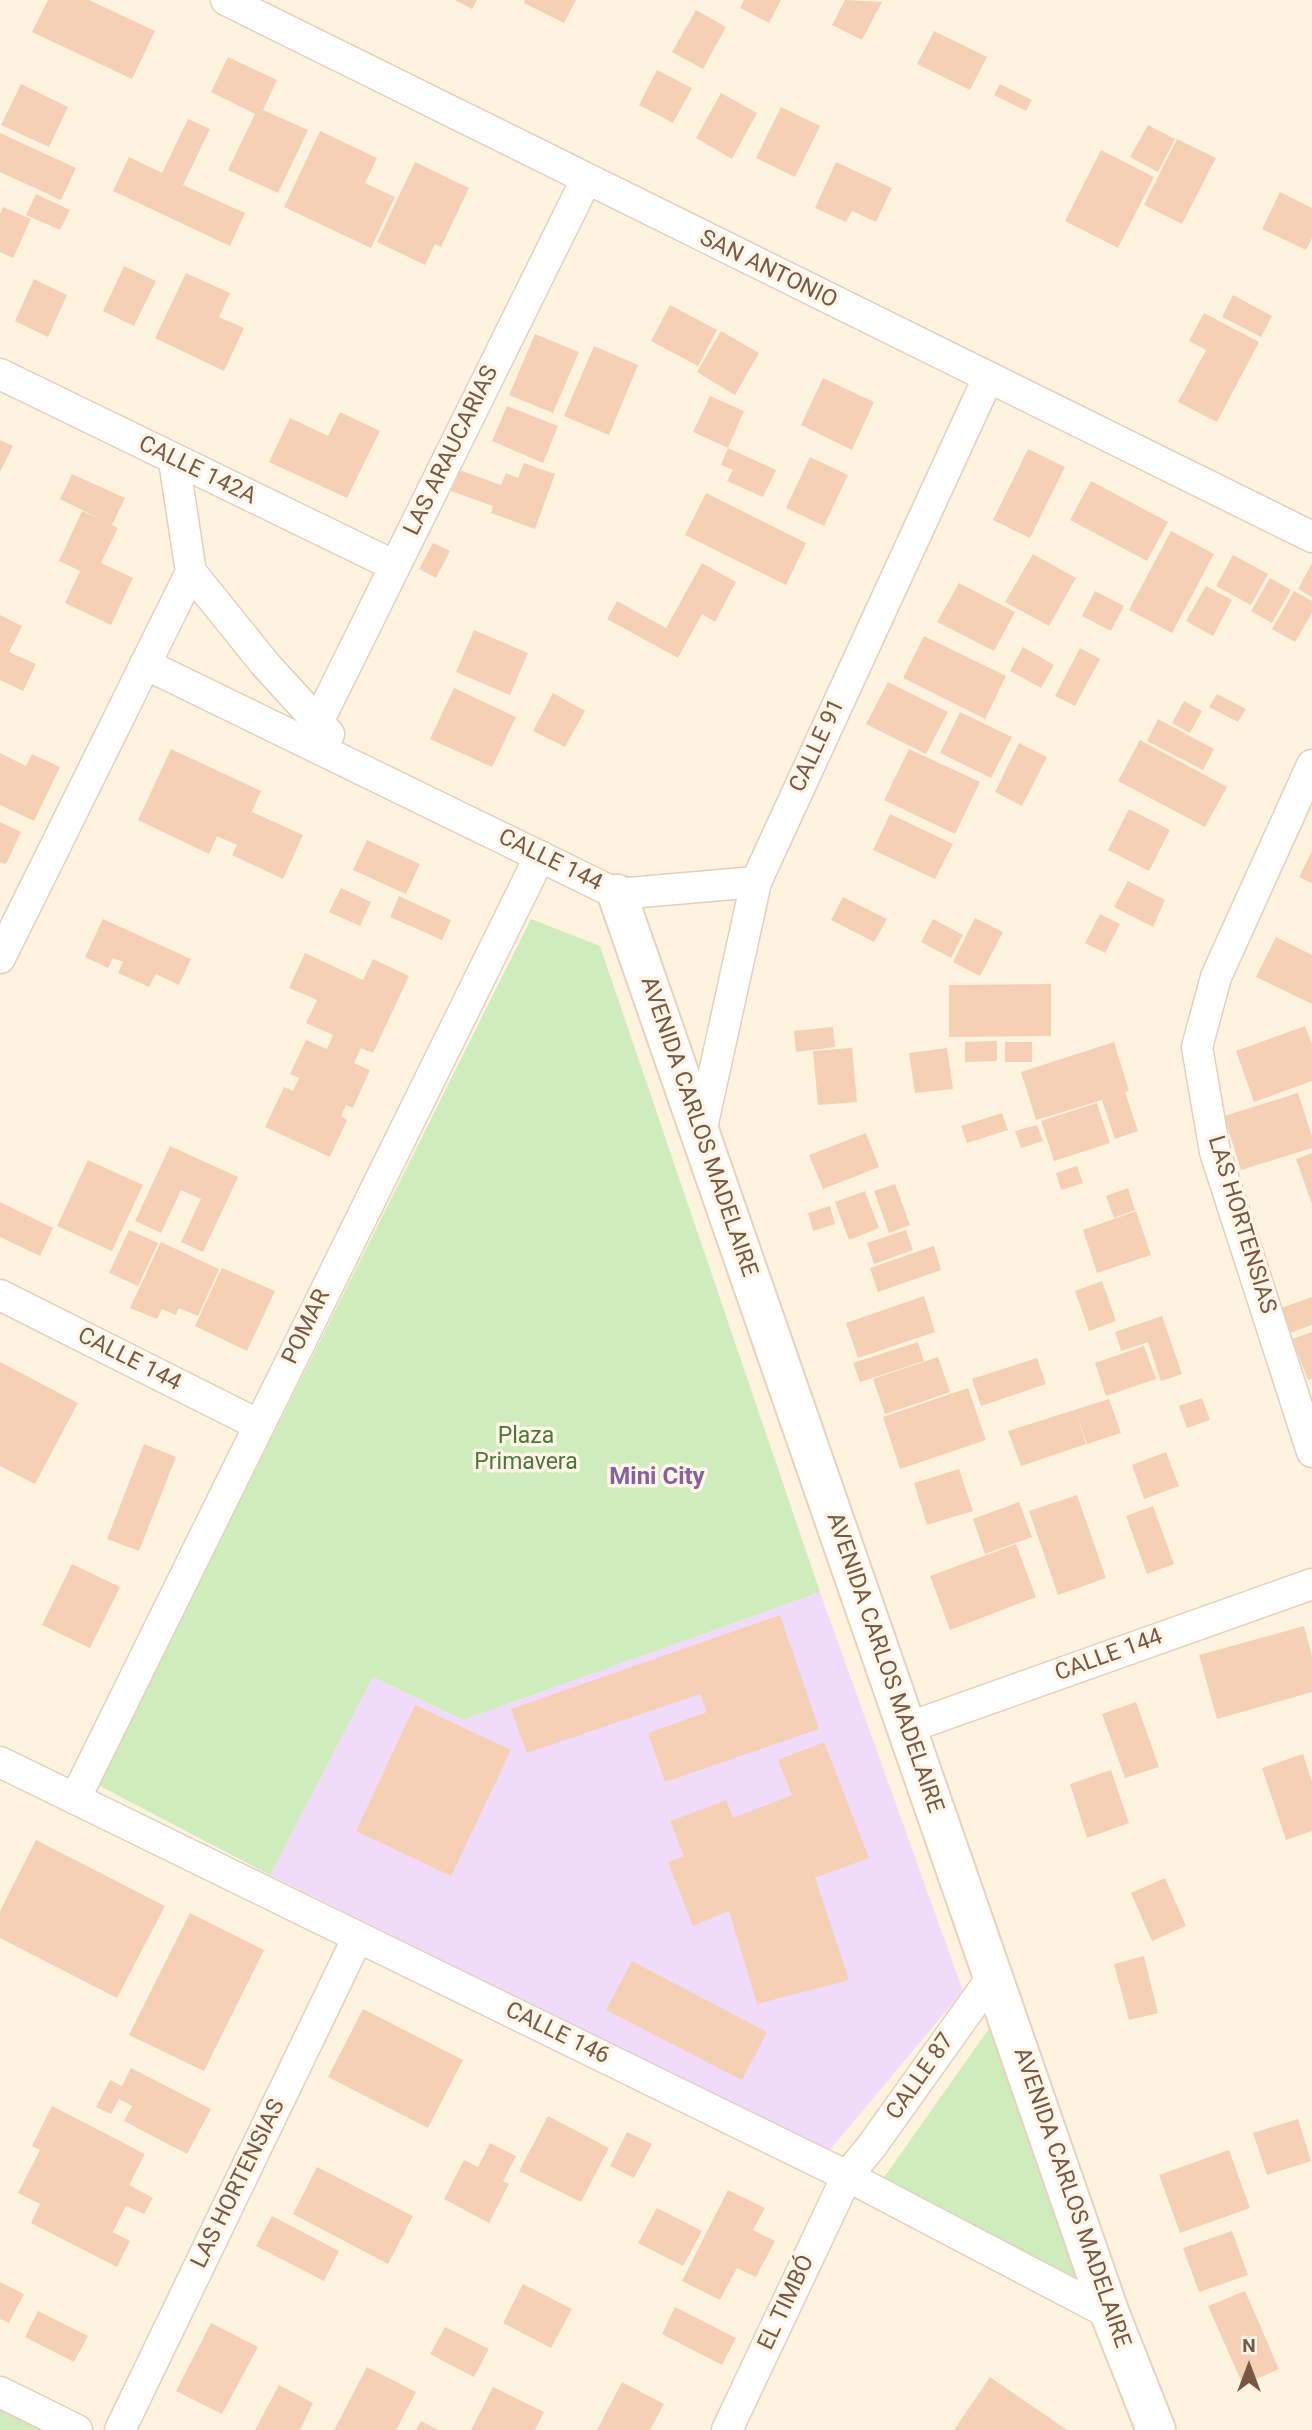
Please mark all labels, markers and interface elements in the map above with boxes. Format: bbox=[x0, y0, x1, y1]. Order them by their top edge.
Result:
street label: SAN ANTONIO bbox=[695, 225, 841, 315]
street label: LAS ARAUCARIAS bbox=[399, 362, 505, 540]
street label: CALLE 142A bbox=[134, 431, 260, 511]
street label: CALLE 91 bbox=[784, 695, 852, 797]
street label: CALLE 144 bbox=[493, 824, 607, 898]
street label: AVENIDA CARLOS MADELAIRE bbox=[634, 973, 762, 1281]
street label: LAS HORTENSIAS bbox=[1201, 1133, 1281, 1317]
street label: POMAR bbox=[277, 1285, 337, 1369]
street label: CALLE 144 bbox=[73, 1322, 185, 1398]
park label: Plaza Primavera bbox=[474, 1423, 578, 1477]
district label: Mini City bbox=[609, 1464, 705, 1492]
street label: AVENIDA CARLOS MADELAIRE bbox=[820, 1509, 948, 1817]
street label: CALLE 144 bbox=[1052, 1624, 1166, 1688]
street label: CALLE 146 bbox=[500, 1997, 614, 2071]
street label: CALLE 87 bbox=[881, 2028, 961, 2126]
street label: AVENIDA CARLOS MADELAIRE bbox=[1007, 2044, 1135, 2352]
street label: LAS HORTENSIAS bbox=[186, 2095, 292, 2273]
street label: EL TIMBÓ bbox=[753, 2251, 821, 2355]
north arrow bbox=[1214, 2332, 1284, 2402]
text: N bbox=[1242, 2334, 1256, 2357]

